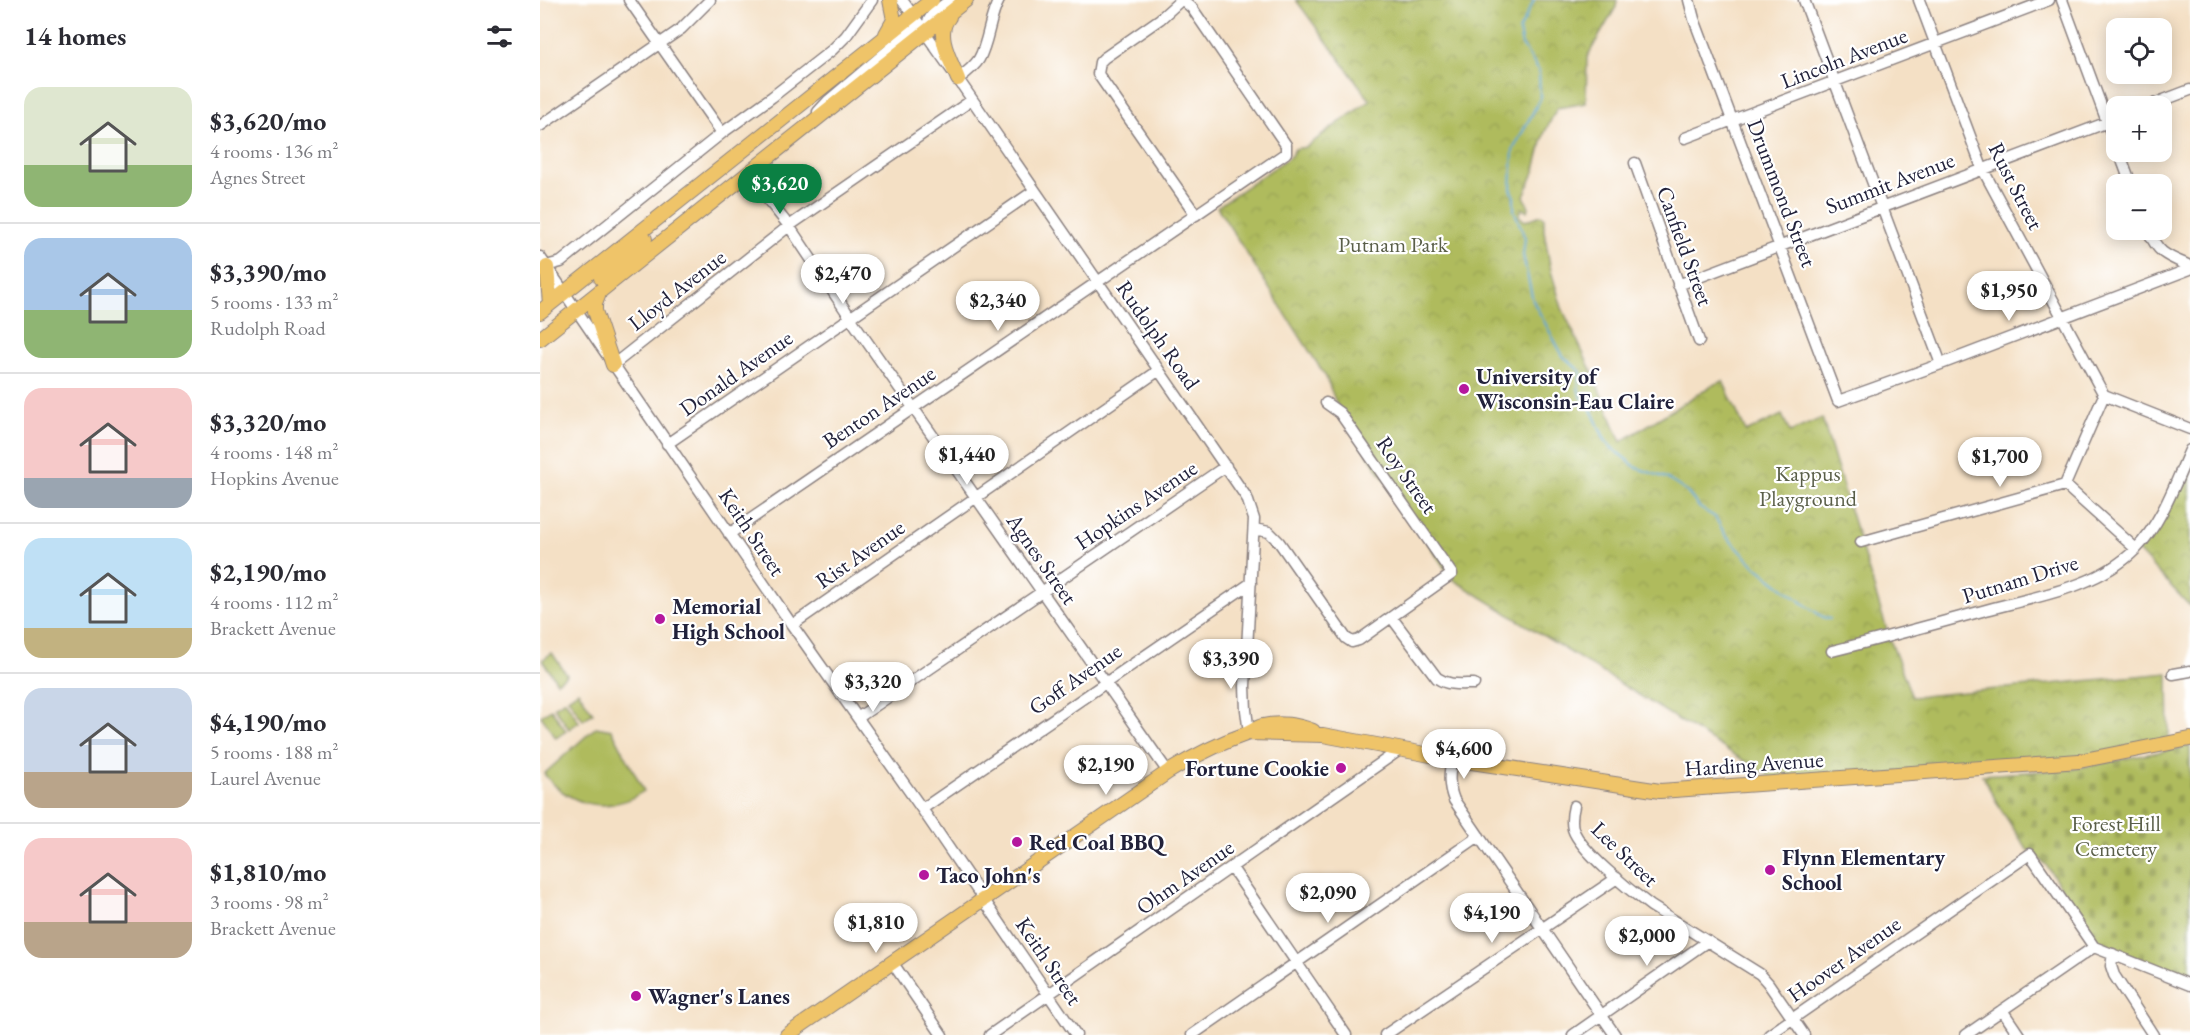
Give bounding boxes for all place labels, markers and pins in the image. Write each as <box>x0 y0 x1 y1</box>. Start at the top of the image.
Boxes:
pin: $3,620 <box>731 164 829 215</box>
pin: $2,470 <box>794 254 892 305</box>
pin: $1,950 <box>1960 271 2058 322</box>
pin: $2,340 <box>949 281 1047 332</box>
place label: University of Wisconsin-Eau Claire <box>1476 362 1674 416</box>
marker: University of Wisconsin-Eau Claire <box>1457 382 1471 396</box>
pin: $1,440 <box>918 435 1016 486</box>
pin: $1,700 <box>1951 437 2049 488</box>
place label: Memorial High School <box>672 592 785 646</box>
marker: Memorial High School <box>653 612 667 626</box>
pin: $3,390 <box>1182 639 1280 690</box>
pin: $3,320 <box>824 662 922 713</box>
pin: $4,600 <box>1415 729 1513 780</box>
pin: $2,190 <box>1057 745 1155 796</box>
place label: Fortune Cookie <box>1185 754 1329 783</box>
marker: Fortune Cookie <box>1334 761 1348 775</box>
place label: Red Coal BBQ <box>1029 828 1167 857</box>
marker: Red Coal BBQ <box>1010 835 1024 849</box>
place label: Flynn Elementary School <box>1782 843 1945 897</box>
place label: Taco John's <box>936 861 1040 890</box>
marker: Flynn Elementary School <box>1763 863 1777 877</box>
marker: Taco John's <box>917 868 931 882</box>
pin: $2,090 <box>1279 873 1377 924</box>
pin: $4,190 <box>1443 893 1541 944</box>
pin: $1,810 <box>827 903 925 954</box>
pin: $2,000 <box>1598 916 1696 967</box>
place label: Wagner's Lanes <box>648 982 790 1011</box>
marker: Wagner's Lanes <box>629 989 643 1003</box>

